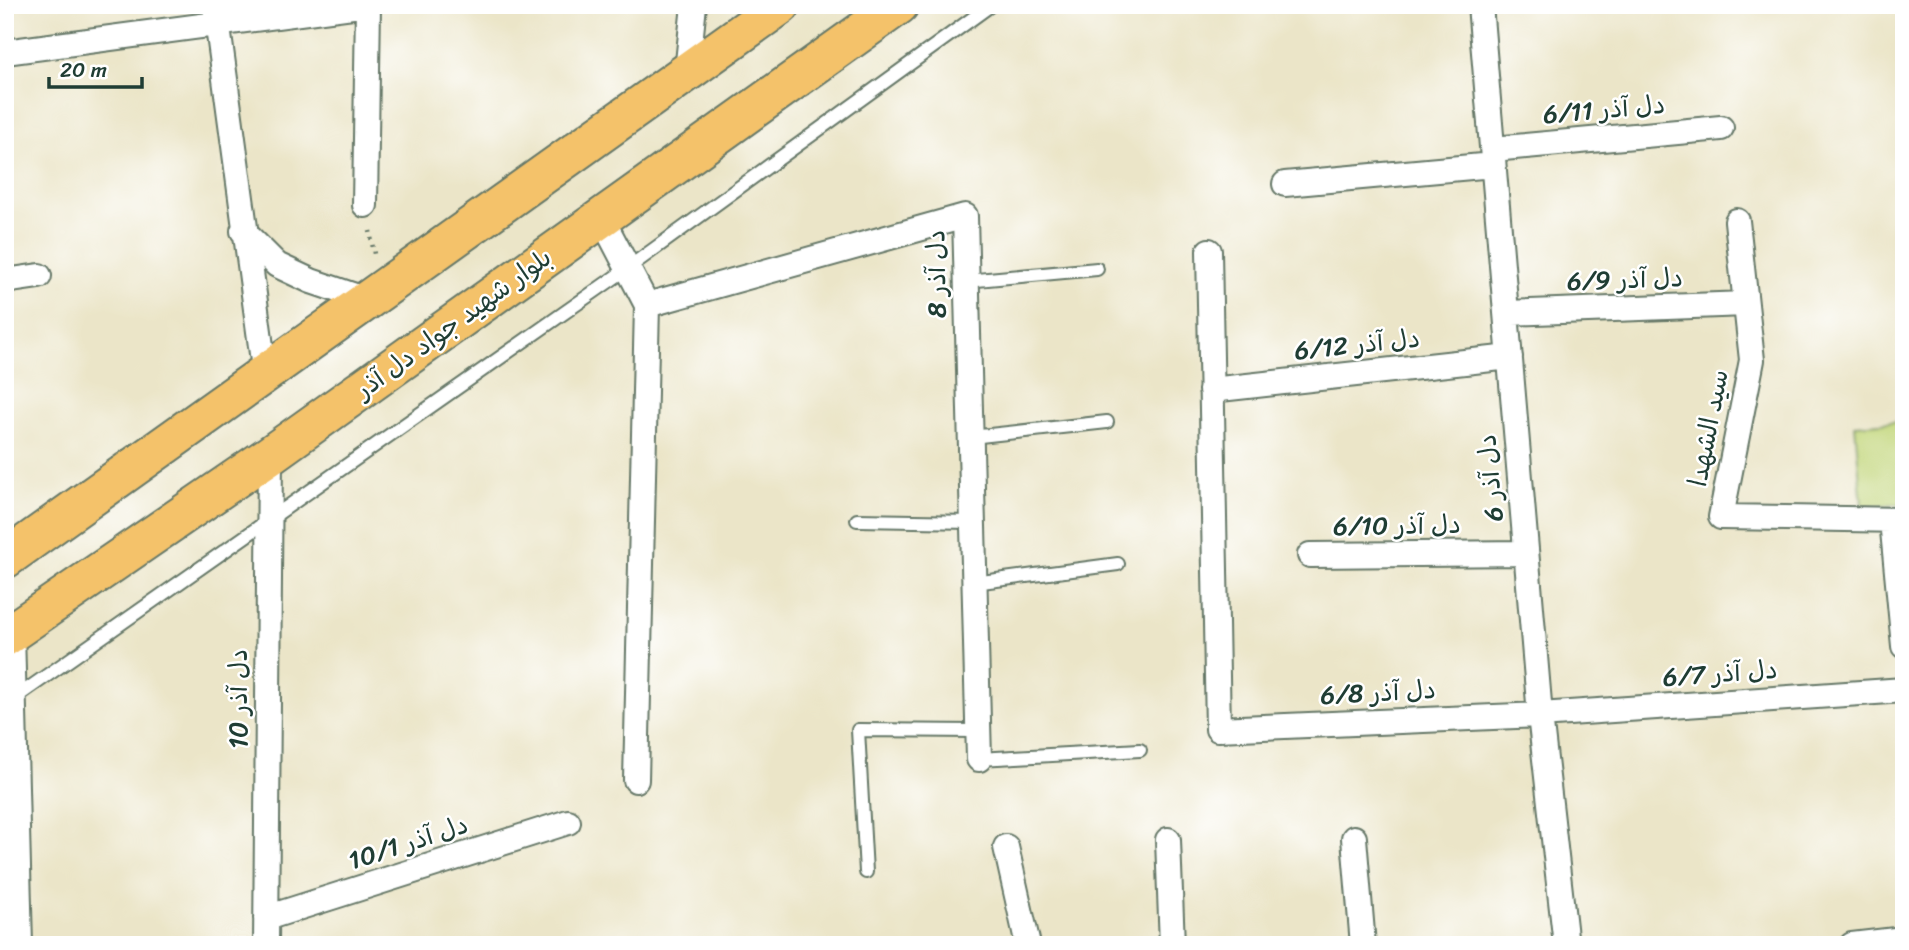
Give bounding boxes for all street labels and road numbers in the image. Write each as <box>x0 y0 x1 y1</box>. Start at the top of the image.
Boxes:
street label: دل آذر 6/11 <box>1541 81 1667 137</box>
street label: دل آذر 8 <box>912 230 960 318</box>
street label: بلوار شهید جواد دل آذر <box>343 235 562 412</box>
street label: دل آذر 6/9 <box>1566 254 1684 304</box>
street label: دل آذر 6/12 <box>1292 315 1422 373</box>
street label: سید الشهدا <box>1674 365 1742 491</box>
street label: دل آذر 6 <box>1463 433 1517 523</box>
street label: دل آذر 6/10 <box>1333 501 1461 549</box>
street label: دل آذر 6/7 <box>1661 646 1779 700</box>
street label: دل آذر 10 <box>215 649 261 749</box>
street label: دل آذر 6/8 <box>1319 666 1437 718</box>
street label: دل آذر 10/1 <box>342 801 474 883</box>

